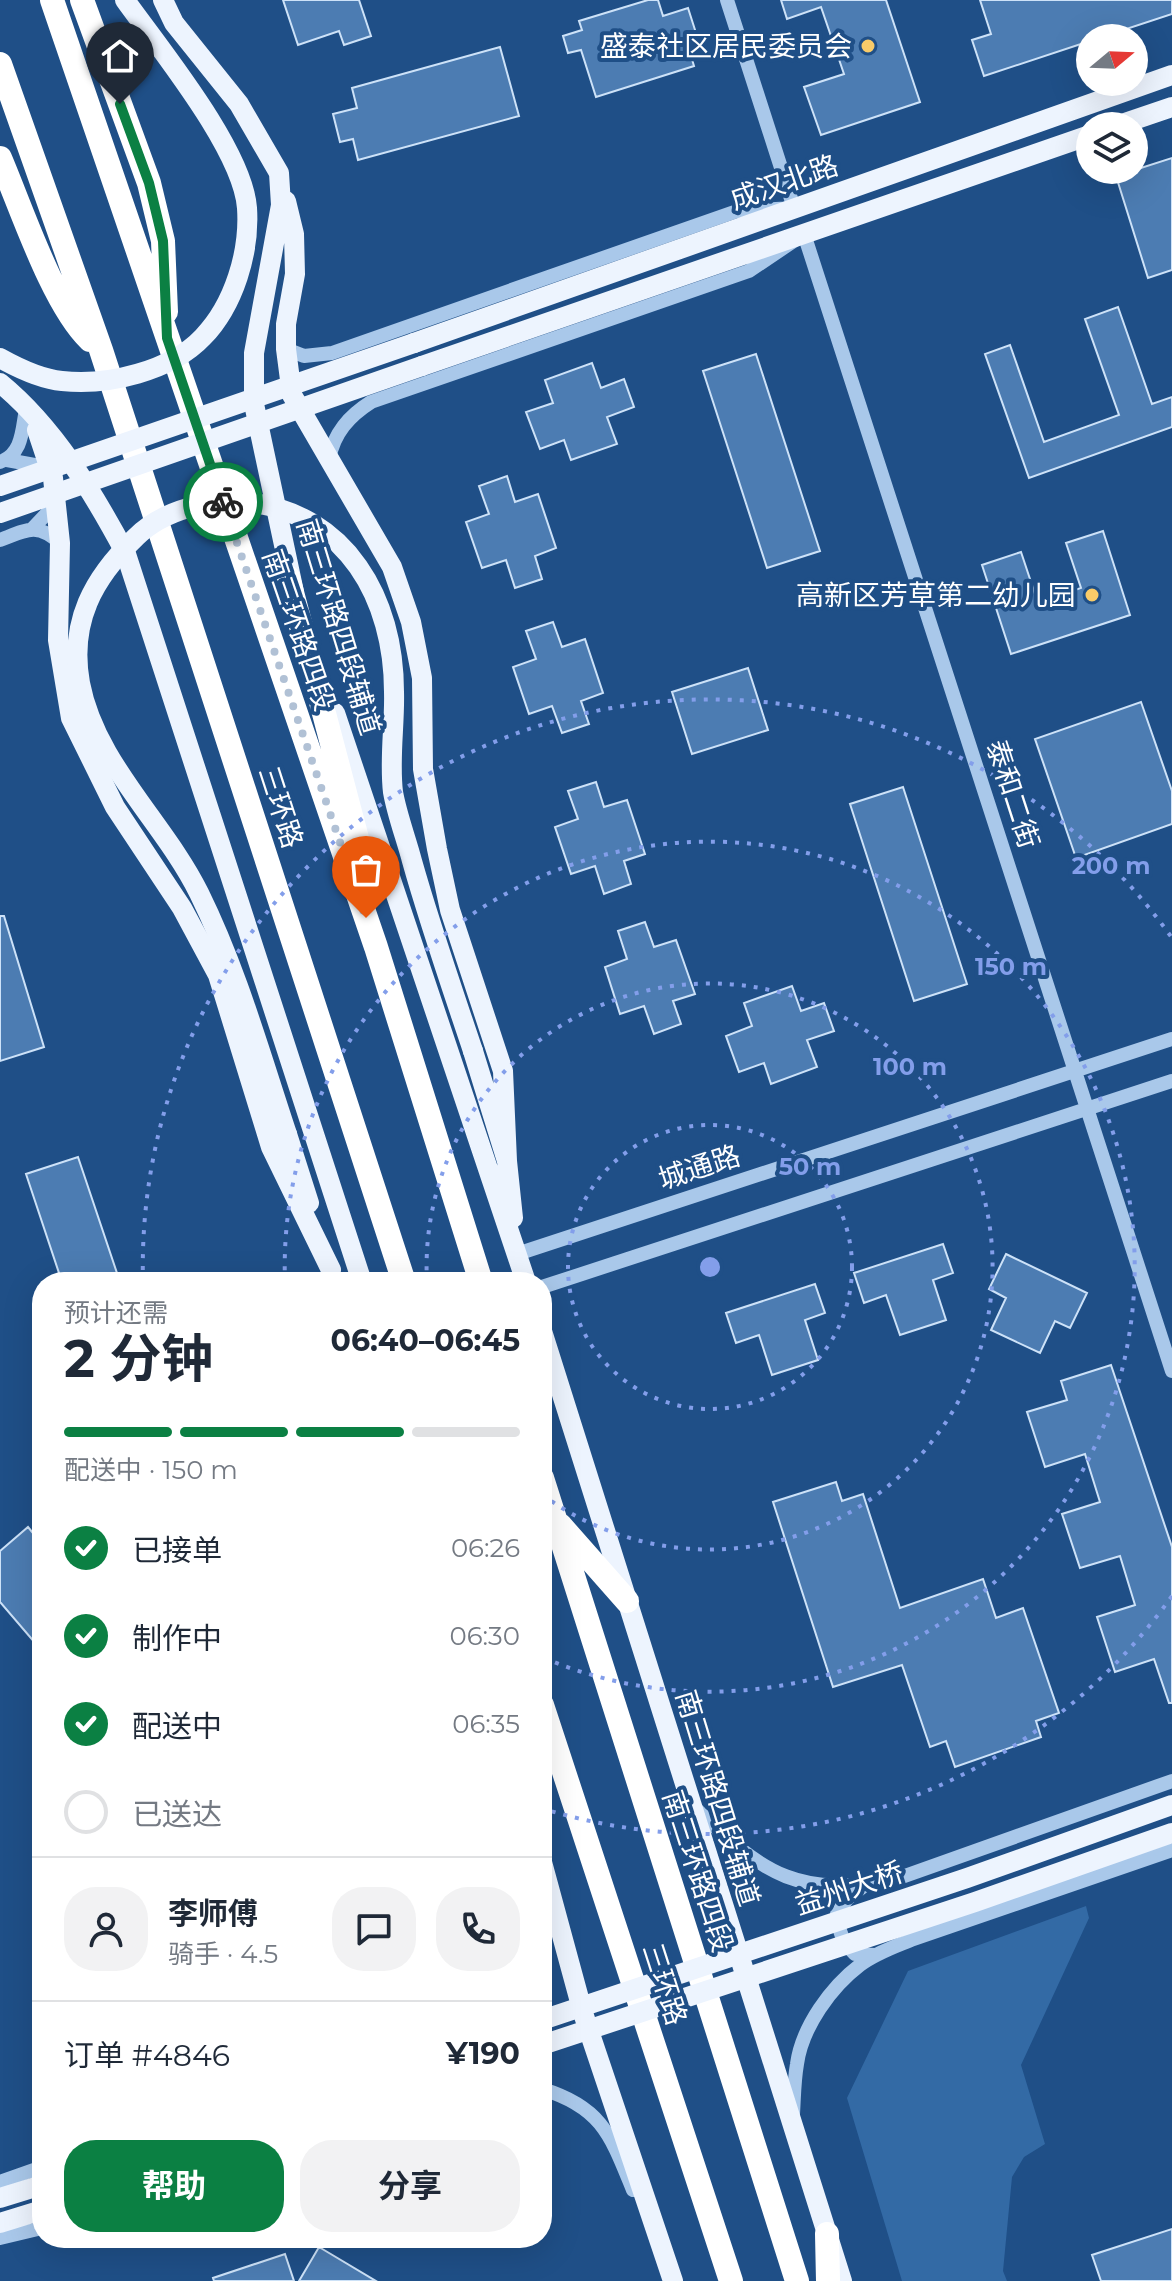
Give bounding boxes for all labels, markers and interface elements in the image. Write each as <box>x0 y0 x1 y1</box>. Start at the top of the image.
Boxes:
pin <box>86 22 154 104</box>
north arrow <box>1076 24 1148 96</box>
map controls <box>1076 24 1148 184</box>
place label: 盛泰社区居民委员会 <box>600 29 852 63</box>
icon: home <box>98 34 142 78</box>
marker: 盛泰社区居民委员会 <box>859 37 877 55</box>
button: layers <box>1076 112 1148 184</box>
street label: 成汉北路 <box>726 148 842 216</box>
courier <box>183 462 263 542</box>
icon: bike <box>201 480 245 524</box>
street label: 南三环路四段辅道 <box>290 515 388 739</box>
street label: 南三环路四段 <box>256 545 342 715</box>
place label: 高新区芳草第二幼儿园 <box>796 578 1076 612</box>
marker: 高新区芳草第二幼儿园 <box>1083 586 1101 604</box>
street label: 泰和二街 <box>980 735 1046 853</box>
street label: 三环路 <box>252 762 310 852</box>
pin <box>332 836 400 918</box>
icon: bag <box>344 848 388 892</box>
text: 200 m <box>1072 851 1150 880</box>
text: 150 m <box>975 952 1047 981</box>
text: 100 m <box>873 1052 947 1081</box>
street label: 城通路 <box>654 1138 744 1196</box>
text: 50 m <box>779 1152 841 1181</box>
centre of rings <box>696 1253 724 1281</box>
text: 预计还需 <box>64 1297 168 1329</box>
text: 06:40–06:45 <box>331 1322 520 1359</box>
text: 2 分钟 <box>64 1327 213 1390</box>
text: 配送中 · 150 m <box>64 1454 238 1486</box>
icon: check <box>64 1526 108 1570</box>
text: 已接单 <box>132 1532 222 1569</box>
text: 06:26 <box>451 1532 520 1564</box>
icon: check <box>64 1614 108 1658</box>
text: 制作中 <box>132 1620 222 1657</box>
text: 06:30 <box>450 1620 520 1652</box>
street label: 南三环路四段辅道 <box>669 1686 767 1910</box>
icon: check <box>64 1702 108 1746</box>
text: 配送中 <box>132 1708 222 1745</box>
text: 06:35 <box>452 1708 520 1740</box>
street label: 南三环路四段 <box>656 1786 740 1956</box>
text: 已送达 <box>132 1796 222 1833</box>
street label: 益州大桥 <box>790 1855 908 1921</box>
button: person <box>64 1887 148 1971</box>
button: chat <box>332 1887 416 1971</box>
button: phone <box>436 1887 520 1971</box>
text: 李师傅 <box>168 1895 258 1932</box>
text: 骑手 · 4.5 <box>168 1938 278 1970</box>
street label: 三环路 <box>636 1939 694 2029</box>
text: ¥190 <box>446 2035 520 2072</box>
text: 订单 #4846 <box>64 2037 230 2074</box>
button: 帮助 <box>64 2140 284 2232</box>
button: 分享 <box>300 2140 520 2232</box>

